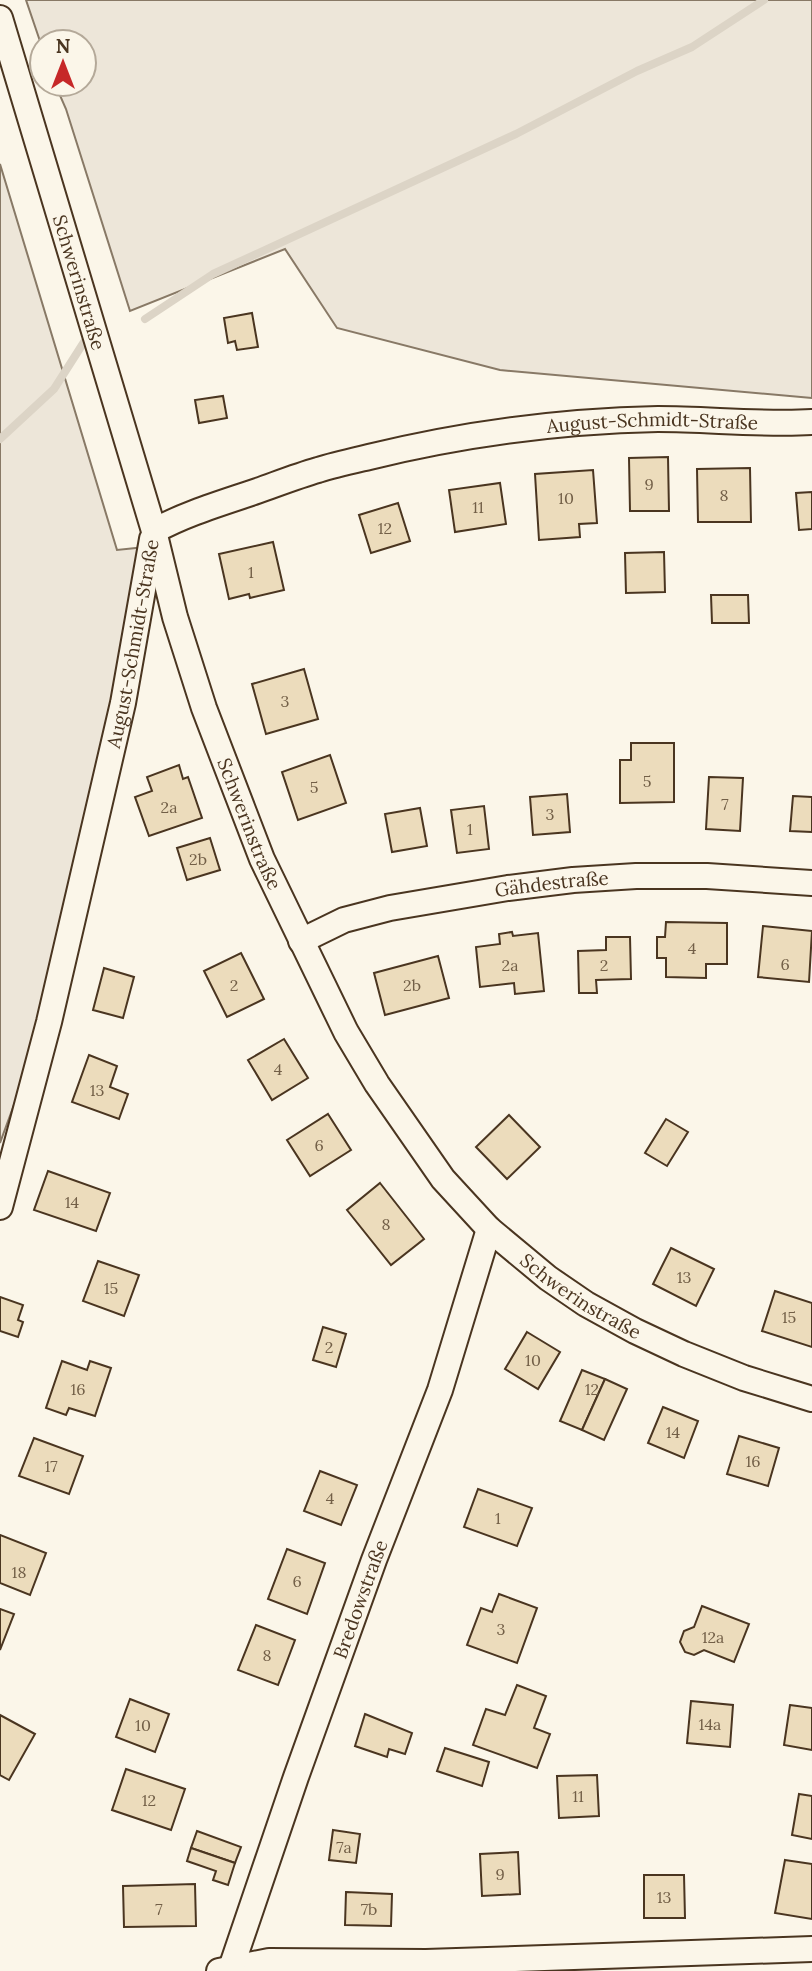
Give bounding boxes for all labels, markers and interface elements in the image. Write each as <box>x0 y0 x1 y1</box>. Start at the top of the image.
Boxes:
north arrow <box>28 28 98 98</box>
text: N <box>56 34 71 58</box>
street label: Schwerinstraße <box>48 212 111 353</box>
street label: August-Schmidt-Straße <box>544 407 758 438</box>
house number: 9 <box>644 474 654 494</box>
house number: 8 <box>720 485 729 505</box>
house number: 10 <box>558 488 574 508</box>
house number: 11 <box>472 497 484 517</box>
house number: 12 <box>378 518 392 538</box>
street label: August-Schmidt-Straße <box>101 537 164 751</box>
house number: 1 <box>248 562 254 582</box>
house number: 3 <box>281 691 290 711</box>
street label: Schwerinstraße <box>212 754 287 894</box>
house number: 5 <box>643 771 651 791</box>
house number: 5 <box>310 777 318 797</box>
house number: 7 <box>721 794 729 814</box>
house number: 2a <box>161 797 177 817</box>
house number: 3 <box>546 804 555 824</box>
house number: 1 <box>467 819 473 839</box>
house number: 2b <box>189 849 207 869</box>
street label: Gähdestraße <box>493 866 609 902</box>
house number: 4 <box>688 938 697 958</box>
house number: 6 <box>780 954 790 974</box>
house number: 2a <box>502 955 518 975</box>
house number: 2 <box>600 955 608 975</box>
house number: 2 <box>230 975 238 995</box>
house number: 2b <box>403 975 421 995</box>
house number: 4 <box>274 1059 283 1079</box>
house number: 13 <box>90 1080 104 1100</box>
house number: 6 <box>314 1135 324 1155</box>
house number: 14 <box>65 1192 80 1212</box>
house number: 8 <box>382 1214 391 1234</box>
street label: Schwerinstraße <box>515 1248 645 1344</box>
house number: 13 <box>677 1267 691 1287</box>
house number: 15 <box>104 1278 118 1298</box>
house number: 15 <box>782 1307 796 1327</box>
house number: 2 <box>325 1337 333 1357</box>
house number: 10 <box>525 1350 541 1370</box>
house number: 16 <box>70 1379 86 1399</box>
house number: 12 <box>585 1379 599 1399</box>
house number: 14 <box>666 1422 681 1442</box>
house number: 16 <box>745 1451 761 1471</box>
house number: 17 <box>44 1456 58 1476</box>
house number: 4 <box>326 1488 335 1508</box>
house number: 1 <box>495 1508 501 1528</box>
street label: Bredowstraße <box>328 1536 393 1662</box>
house number: 18 <box>12 1562 26 1582</box>
house number: 6 <box>292 1571 302 1591</box>
house number: 3 <box>497 1619 506 1639</box>
house number: 12a <box>702 1627 724 1647</box>
house number: 8 <box>263 1645 272 1665</box>
house number: 14a <box>699 1714 721 1734</box>
house number: 10 <box>135 1715 151 1735</box>
house number: 11 <box>572 1786 584 1806</box>
house number: 12 <box>142 1790 156 1810</box>
house number: 7a <box>336 1837 352 1857</box>
house number: 9 <box>495 1864 505 1884</box>
house number: 13 <box>657 1887 671 1907</box>
house number: 7 <box>155 1899 163 1919</box>
house number: 7b <box>361 1899 377 1919</box>

